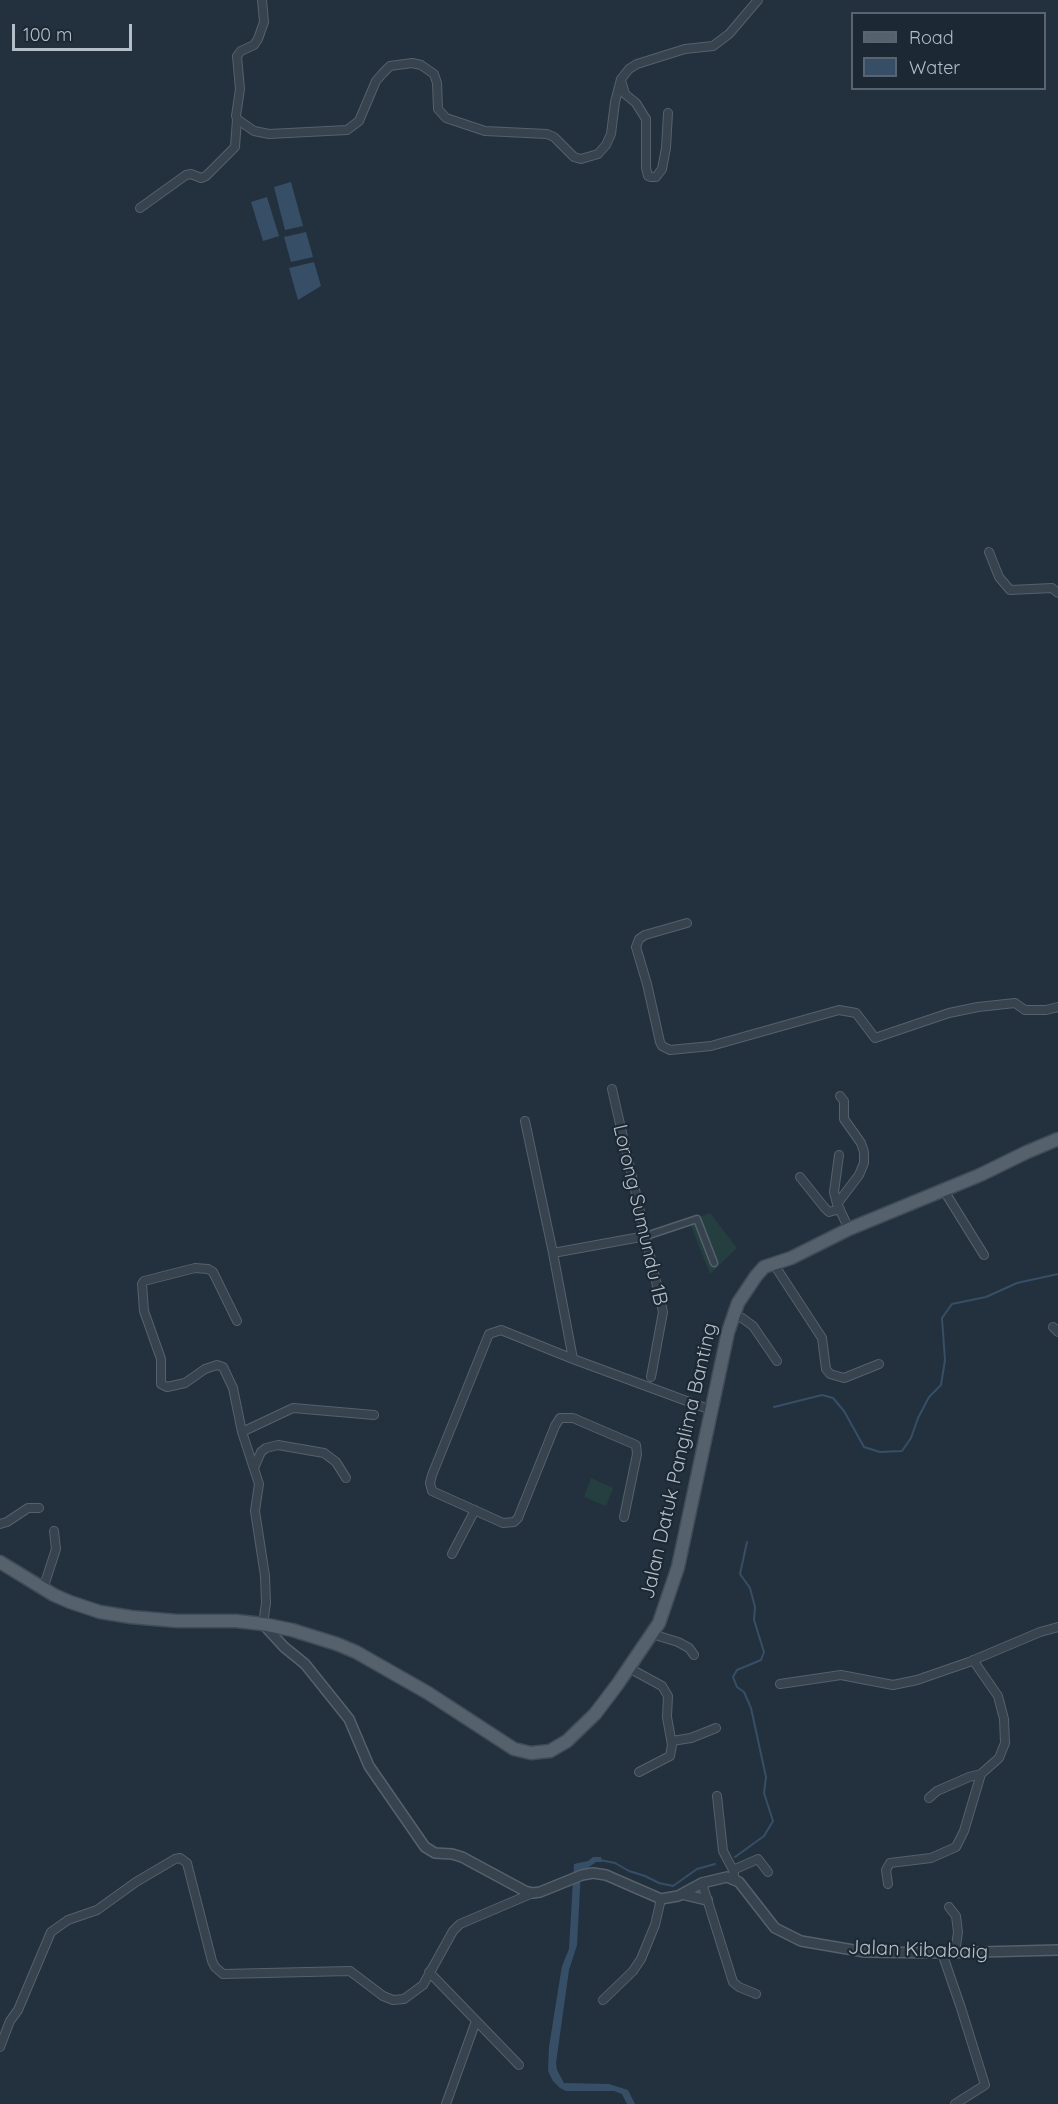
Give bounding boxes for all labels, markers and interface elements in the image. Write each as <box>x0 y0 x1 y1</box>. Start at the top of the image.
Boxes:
scale bar <box>15 12 135 50</box>
legend <box>851 12 1046 90</box>
text: 100 m <box>23 23 72 46</box>
text: Road <box>909 26 954 49</box>
text: Water <box>909 56 960 79</box>
street label: Lorong Sumundu 1B <box>607 1122 673 1308</box>
street label: Jalan Datuk Panglima Banting <box>636 1321 722 1601</box>
street label: Jalan Kibabaig <box>847 1936 989 1964</box>

